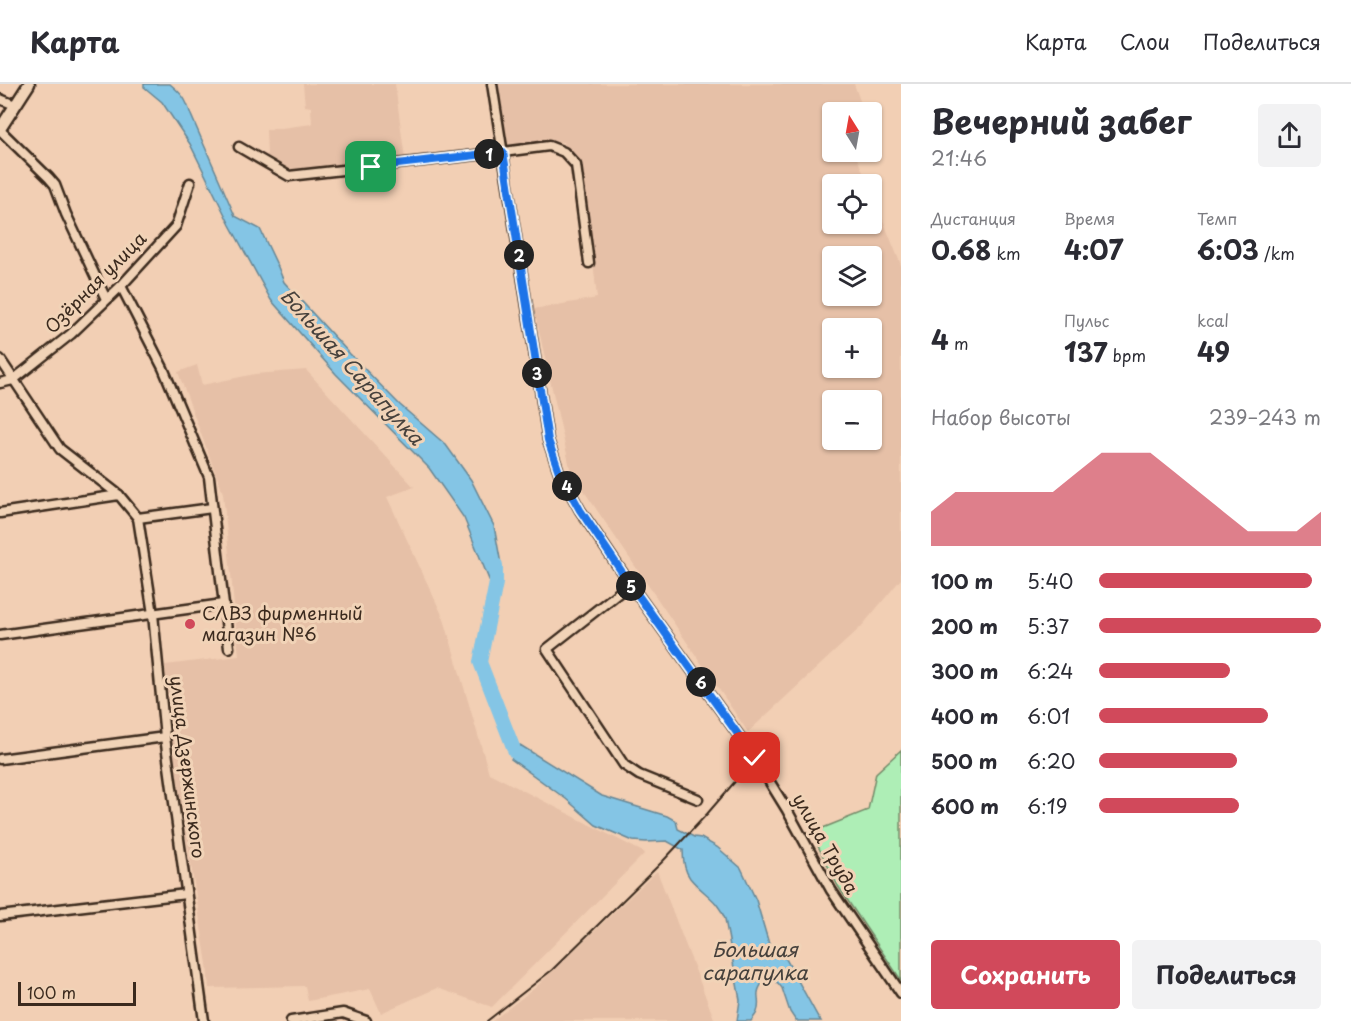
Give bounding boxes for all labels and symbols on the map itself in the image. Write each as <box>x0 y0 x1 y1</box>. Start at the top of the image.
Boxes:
north arrow <box>822 102 882 162</box>
pin: 1 <box>474 139 504 169</box>
pin <box>345 141 396 192</box>
street label: Озёрная улица <box>38 224 152 339</box>
pin: 2 <box>504 240 534 270</box>
water label: Большая Сарапулка <box>274 281 432 452</box>
pin: 3 <box>522 358 552 388</box>
pin: 4 <box>552 471 582 501</box>
pin: 5 <box>616 571 646 601</box>
place label: СЛВЗ фирменный магазин №6 <box>202 599 363 647</box>
marker: СЛВЗ фирменный магазин №6 <box>183 617 197 631</box>
pin: 6 <box>686 667 716 697</box>
street label: улица Дзержинского <box>164 674 213 860</box>
pin <box>729 732 780 783</box>
street label: улица Труда <box>786 788 867 899</box>
water label: Большая сарапулка <box>702 934 808 987</box>
scale bar <box>18 979 136 1006</box>

